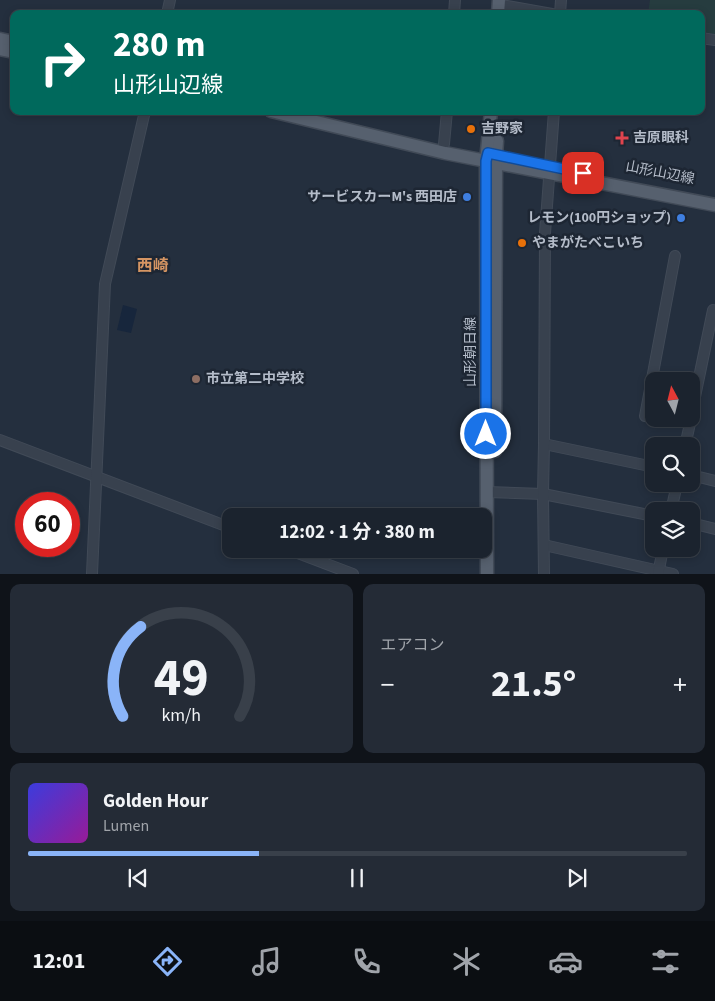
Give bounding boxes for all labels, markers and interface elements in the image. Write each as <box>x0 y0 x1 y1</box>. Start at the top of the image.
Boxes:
text: 280 m <box>113 20 205 70</box>
icon: right <box>30 30 95 95</box>
text: 山形山辺線 <box>113 69 223 101</box>
place label: 吉野家 <box>481 119 523 139</box>
marker: 吉野家 <box>465 123 477 135</box>
place label: 吉原眼科 <box>633 128 689 148</box>
marker: 吉原眼科 <box>615 131 629 145</box>
pin <box>562 152 604 194</box>
street label: 山形山辺線 <box>624 157 696 189</box>
icon: arrive <box>569 159 597 187</box>
place label: サービスカーM's 西田店 <box>307 187 457 207</box>
marker: サービスカーM's 西田店 <box>461 191 473 203</box>
place label: レモン(100円ショップ) <box>527 208 671 228</box>
marker: レモン(100円ショップ) <box>675 212 687 224</box>
place label: やまがたべこいち <box>532 233 644 253</box>
marker: やまがたべこいち <box>516 237 528 249</box>
district label: 西崎 <box>137 255 169 277</box>
street label: 山形朝日線 <box>461 317 481 387</box>
place label: 市立第二中学校 <box>206 369 304 389</box>
north arrow <box>645 372 700 428</box>
map controls <box>645 372 700 557</box>
marker: 市立第二中学校 <box>190 373 202 385</box>
position arrow <box>459 407 511 459</box>
button: search <box>645 437 700 492</box>
speed limit sign: 60 <box>15 492 80 557</box>
button: layers <box>645 502 700 557</box>
text: 12:02 · 1 分 · 380 m <box>279 519 435 546</box>
text: エアコン <box>381 634 445 656</box>
text: 49 <box>154 642 209 716</box>
text: 21.5° <box>491 657 576 711</box>
text: − <box>381 665 394 705</box>
text: + <box>673 665 687 705</box>
text: km/h <box>161 703 201 728</box>
text: Golden Hour <box>103 788 208 815</box>
text: Lumen <box>103 815 149 837</box>
icon: previous <box>124 864 152 892</box>
icon: pause <box>343 864 371 892</box>
icon: next <box>563 864 591 892</box>
icon: directions <box>150 944 185 979</box>
icon: music <box>249 944 284 979</box>
icon: phone <box>349 944 384 979</box>
icon: climate <box>449 944 484 979</box>
icon: car <box>548 944 583 979</box>
icon: filters <box>648 944 683 979</box>
text: 12:01 <box>32 945 85 977</box>

